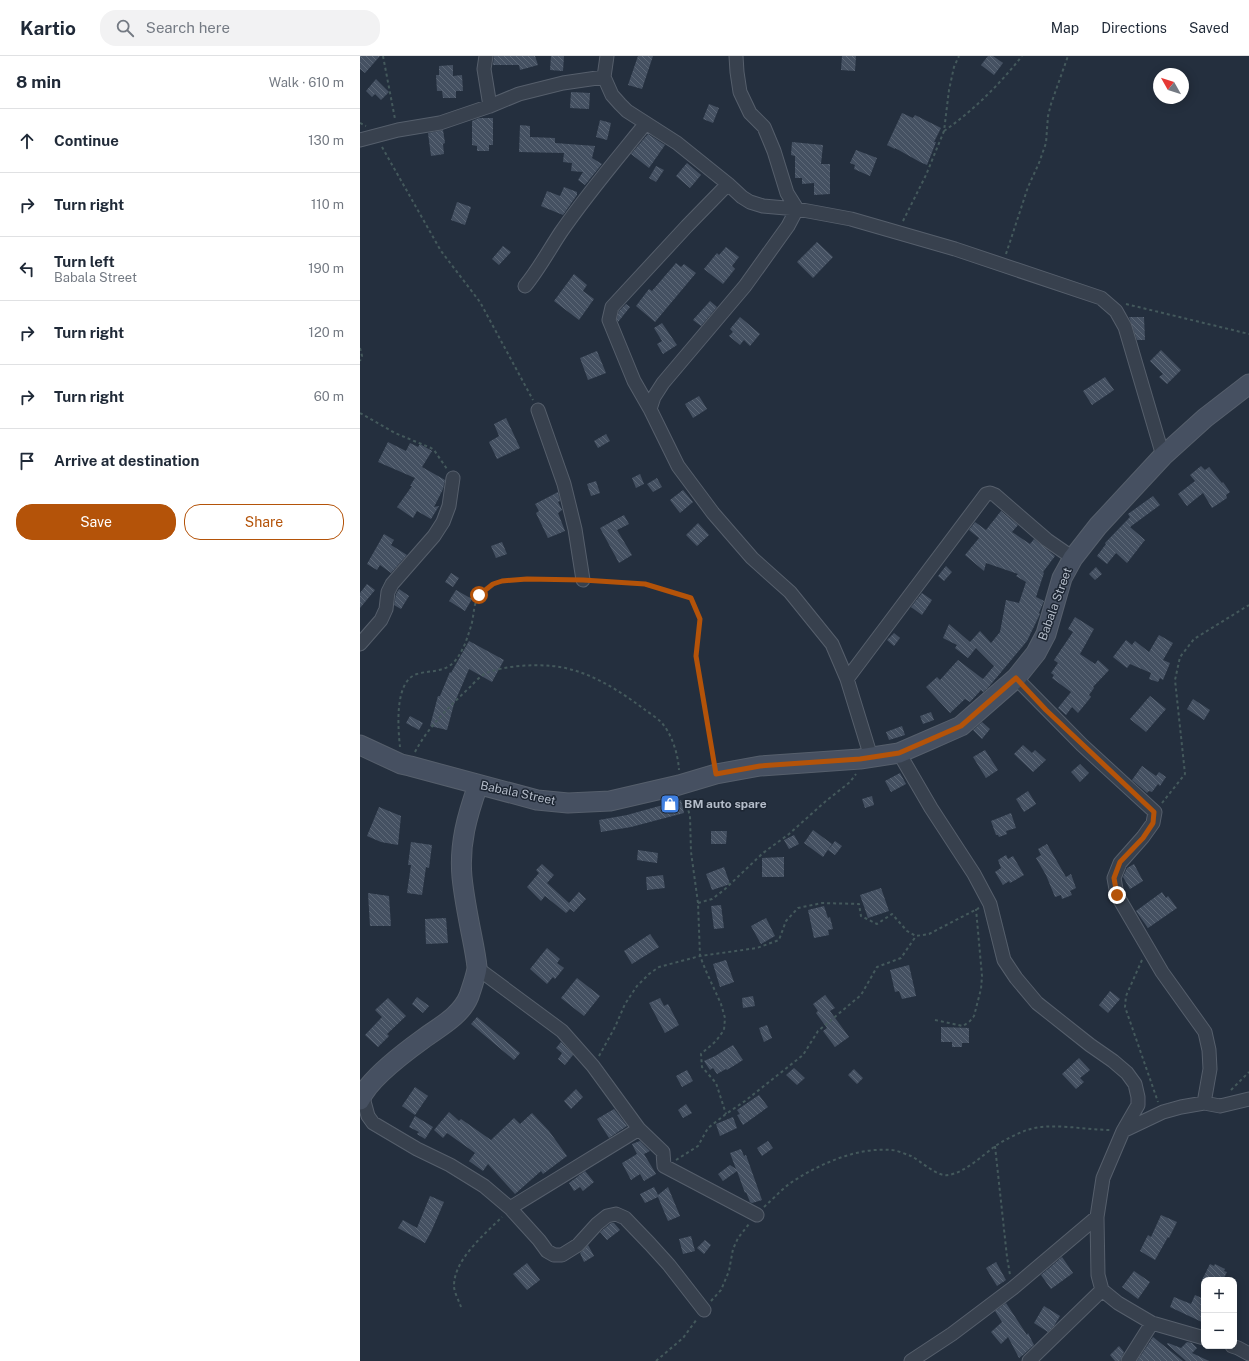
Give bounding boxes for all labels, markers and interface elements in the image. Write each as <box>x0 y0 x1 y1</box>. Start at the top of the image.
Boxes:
search box <box>100 10 380 46</box>
text: Kartio <box>20 17 76 39</box>
icon: search <box>114 17 136 39</box>
text: Search here <box>146 19 230 36</box>
text: Map <box>1051 20 1079 36</box>
text: Directions <box>1101 20 1167 36</box>
text: Saved <box>1189 20 1229 36</box>
north arrow <box>1153 68 1189 104</box>
text: 8 min <box>16 72 61 92</box>
text: Walk · 610 m <box>269 75 344 90</box>
icon: ahead <box>16 130 38 152</box>
text: Continue <box>54 132 119 149</box>
text: 130 m <box>308 133 344 148</box>
icon: right <box>16 194 38 216</box>
text: Turn right <box>54 196 124 213</box>
text: 110 m <box>311 197 344 212</box>
text: Turn left <box>54 253 115 270</box>
icon: left <box>16 258 38 280</box>
text: 190 m <box>308 261 344 276</box>
text: Babala Street <box>54 270 137 285</box>
icon: right <box>16 322 38 344</box>
text: Turn right <box>54 324 124 341</box>
text: 120 m <box>309 325 344 340</box>
icon: right <box>16 386 38 408</box>
text: Turn right <box>54 388 124 405</box>
text: 60 m <box>314 389 344 404</box>
icon: arrive <box>16 450 38 472</box>
text: Arrive at destination <box>54 452 199 469</box>
button: Save <box>16 504 176 540</box>
button: Share <box>184 504 344 540</box>
street label: Babala Street <box>1035 565 1075 642</box>
route start <box>470 586 488 604</box>
street label: Babala Street <box>479 778 557 808</box>
shop icon: BM auto spare <box>659 793 681 815</box>
place label: BM auto spare <box>684 797 767 811</box>
route end <box>1108 886 1126 904</box>
map controls <box>1201 1277 1237 1349</box>
button: + <box>1201 1277 1237 1313</box>
button: − <box>1201 1313 1237 1349</box>

